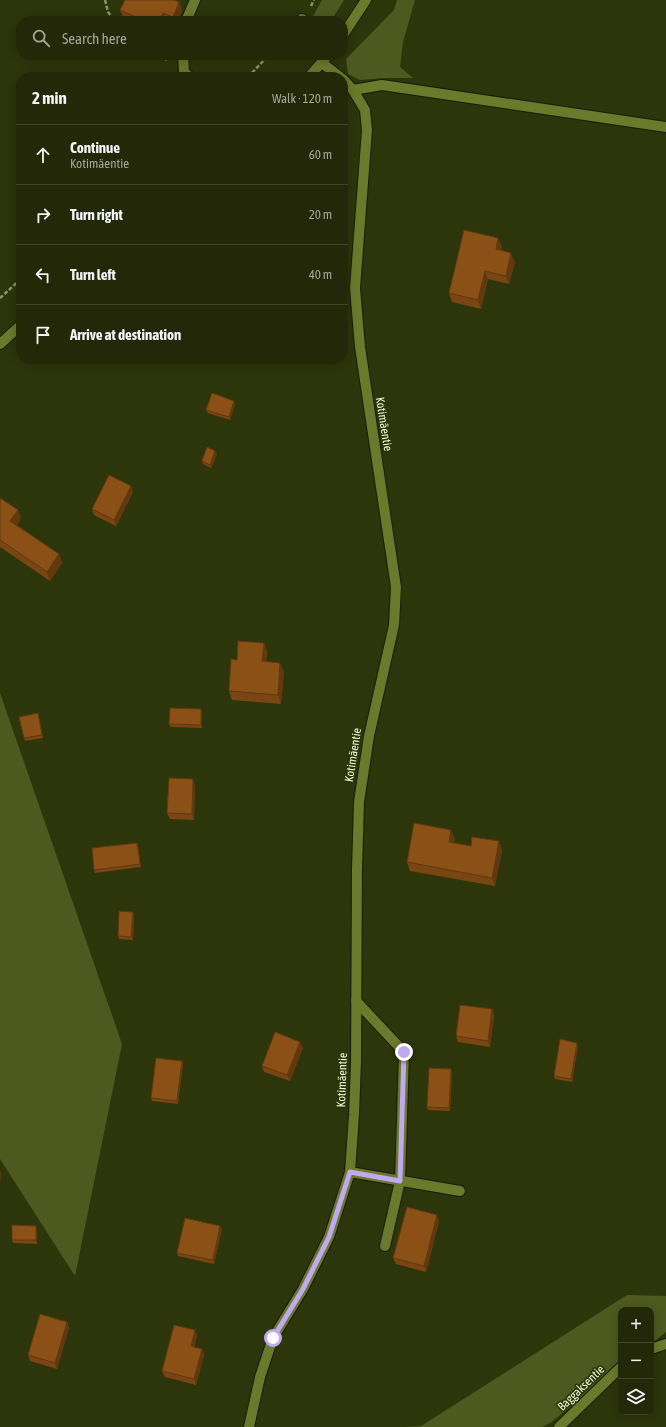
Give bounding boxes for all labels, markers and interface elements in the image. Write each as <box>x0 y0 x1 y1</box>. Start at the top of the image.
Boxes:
search box <box>16 16 348 60</box>
icon: search <box>30 27 52 49</box>
text: Search here <box>62 30 127 47</box>
text: 2 min <box>32 88 67 108</box>
text: Walk · 120 m <box>272 91 332 106</box>
text: Continue <box>70 139 120 156</box>
icon: ahead <box>32 144 54 166</box>
text: 60 m <box>309 147 332 162</box>
text: Kotimäentie <box>70 156 129 171</box>
icon: right <box>32 204 54 226</box>
text: Turn right <box>70 206 123 223</box>
text: 20 m <box>309 207 332 222</box>
icon: left <box>32 264 54 286</box>
text: Turn left <box>70 266 116 283</box>
text: 40 m <box>309 267 332 282</box>
icon: arrive <box>32 324 54 346</box>
text: Arrive at destination <box>70 326 181 343</box>
street label: Kotimäentie <box>373 396 395 452</box>
street label: Kotimäentie <box>342 727 364 783</box>
route end <box>395 1043 413 1061</box>
street label: Kotimäentie <box>334 1052 350 1108</box>
map controls <box>618 1307 654 1415</box>
button: + <box>618 1307 654 1343</box>
route start <box>264 1329 282 1347</box>
button: − <box>618 1343 654 1379</box>
street label: Baggaksentie <box>555 1362 607 1414</box>
button: layers <box>618 1379 654 1415</box>

